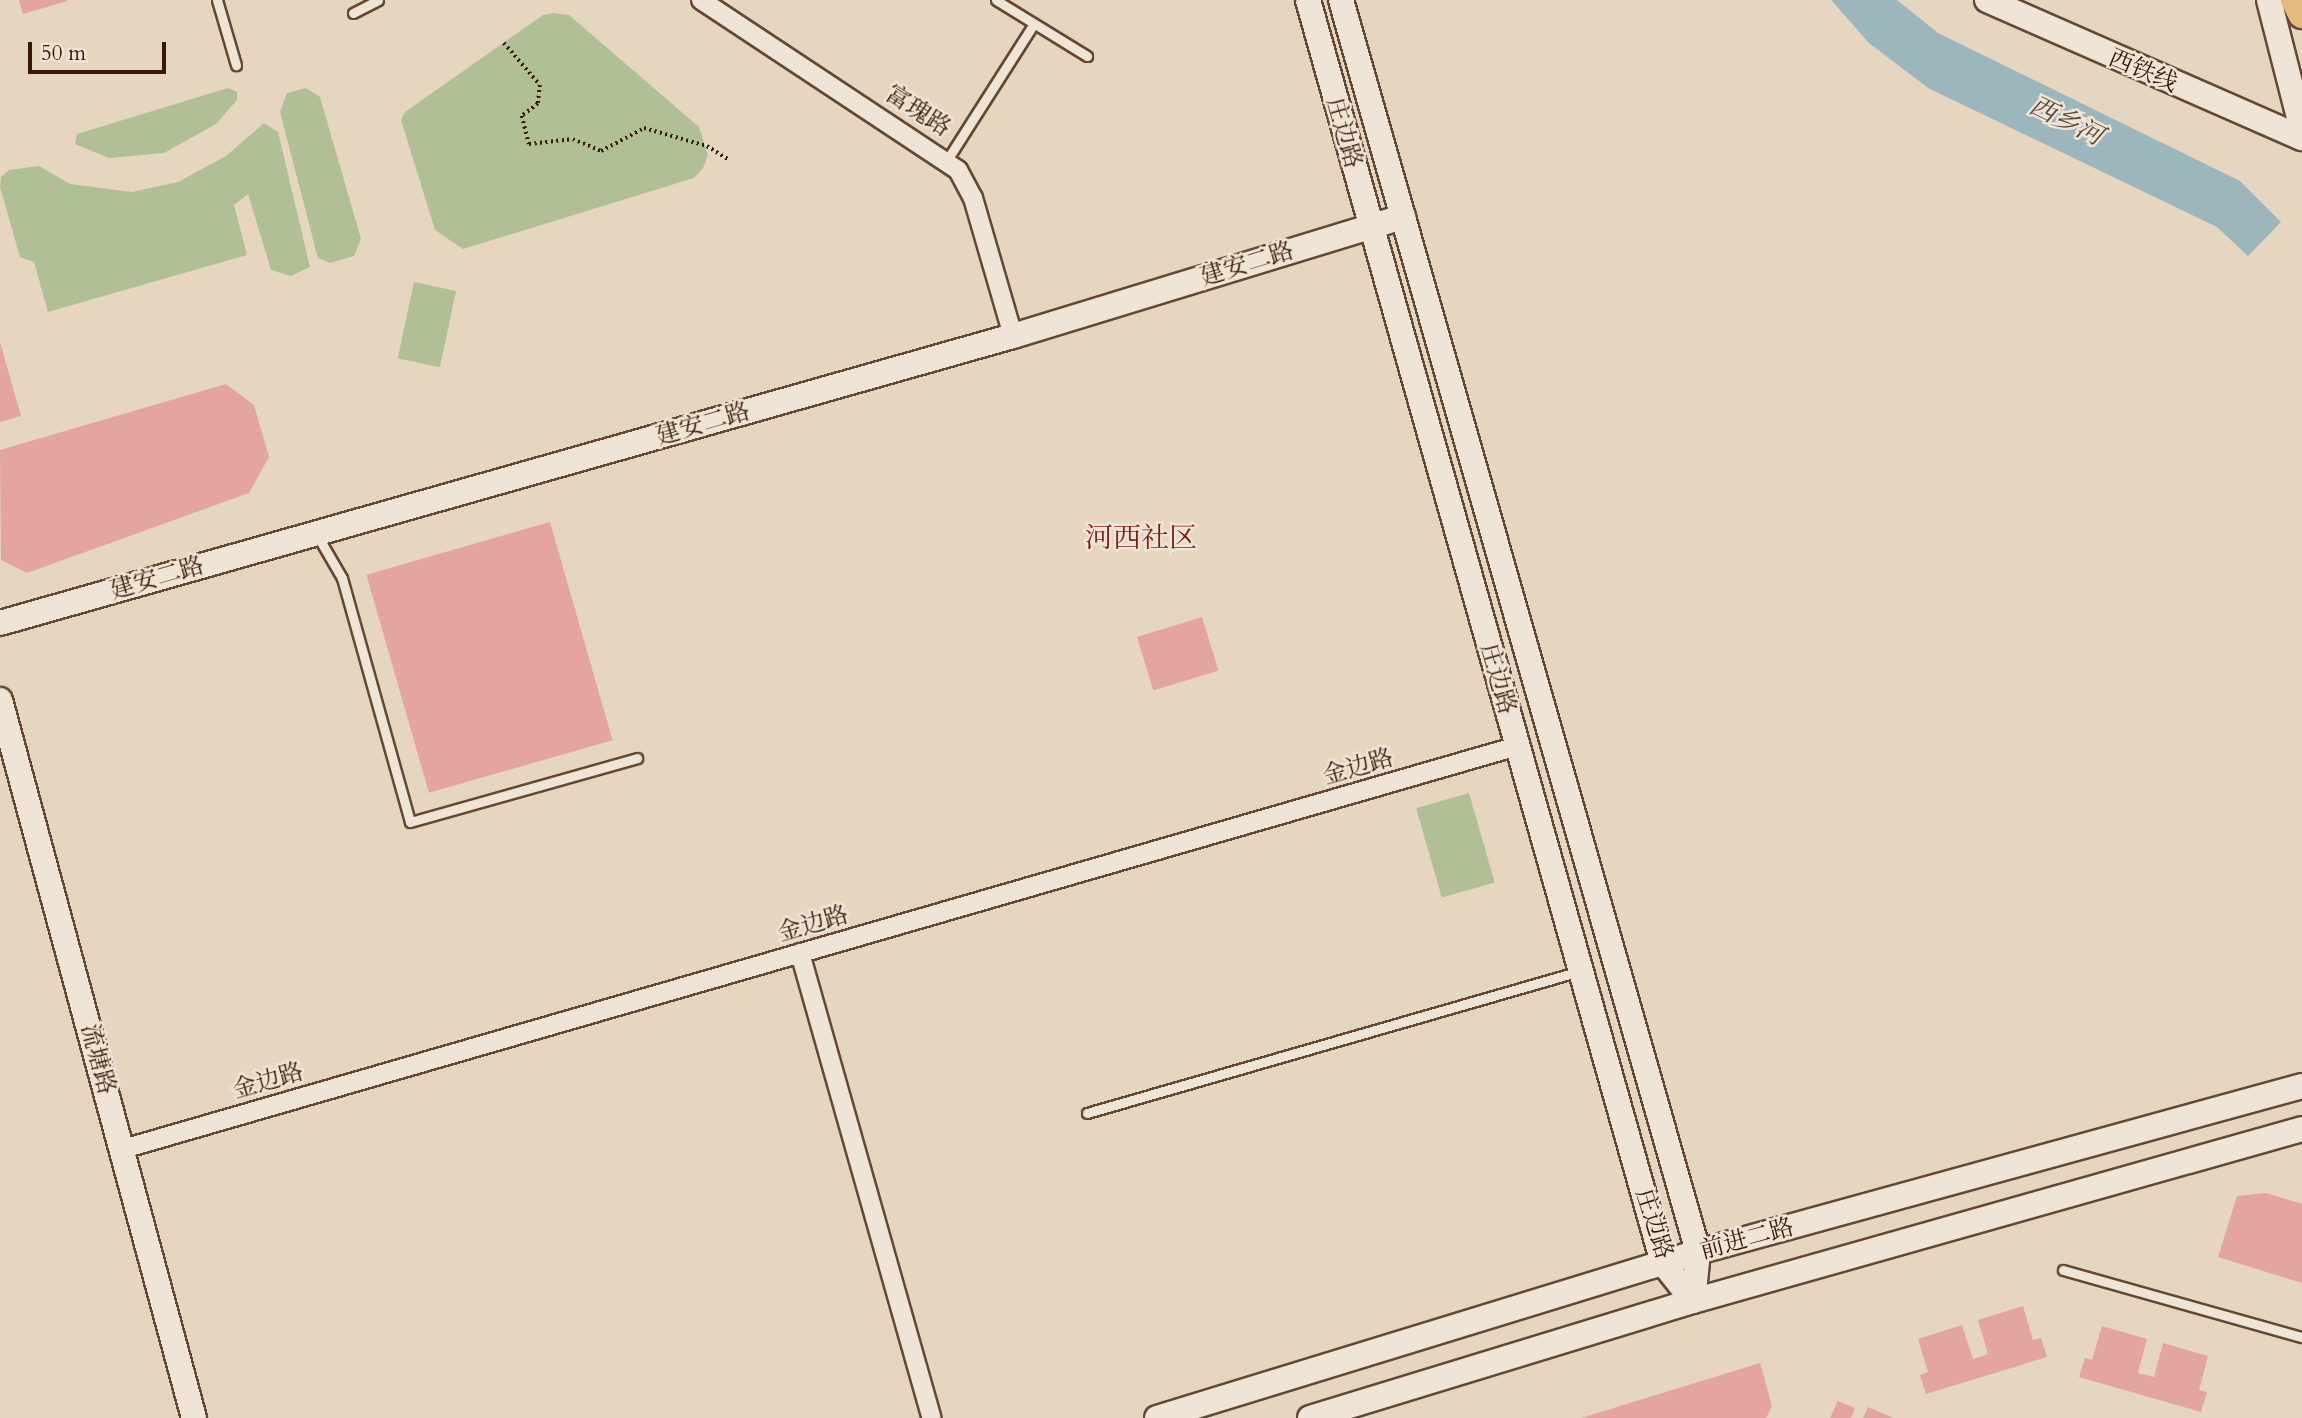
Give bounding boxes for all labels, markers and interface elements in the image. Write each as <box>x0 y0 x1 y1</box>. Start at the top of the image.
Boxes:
scale bar <box>32 28 170 72</box>
text: 50 m <box>41 39 86 68</box>
street label: 西铁线 <box>2104 44 2182 98</box>
street label: 富瑰路 <box>880 79 956 143</box>
water label: 西乡河 <box>2024 90 2108 152</box>
street label: 庄边路 <box>1320 94 1368 172</box>
street label: 建安二路 <box>1197 236 1297 292</box>
street label: 建安二路 <box>653 397 753 451</box>
district label: 河西社区 <box>1085 521 1197 555</box>
street label: 建安二路 <box>107 551 207 605</box>
street label: 庄边路 <box>1474 640 1522 718</box>
street label: 金边路 <box>1319 743 1397 791</box>
street label: 金边路 <box>774 900 852 948</box>
street label: 流塘路 <box>75 1020 121 1098</box>
street label: 金边路 <box>229 1057 307 1105</box>
street label: 庄边路 <box>1629 1185 1679 1263</box>
street label: 前进二路 <box>1697 1213 1797 1265</box>

